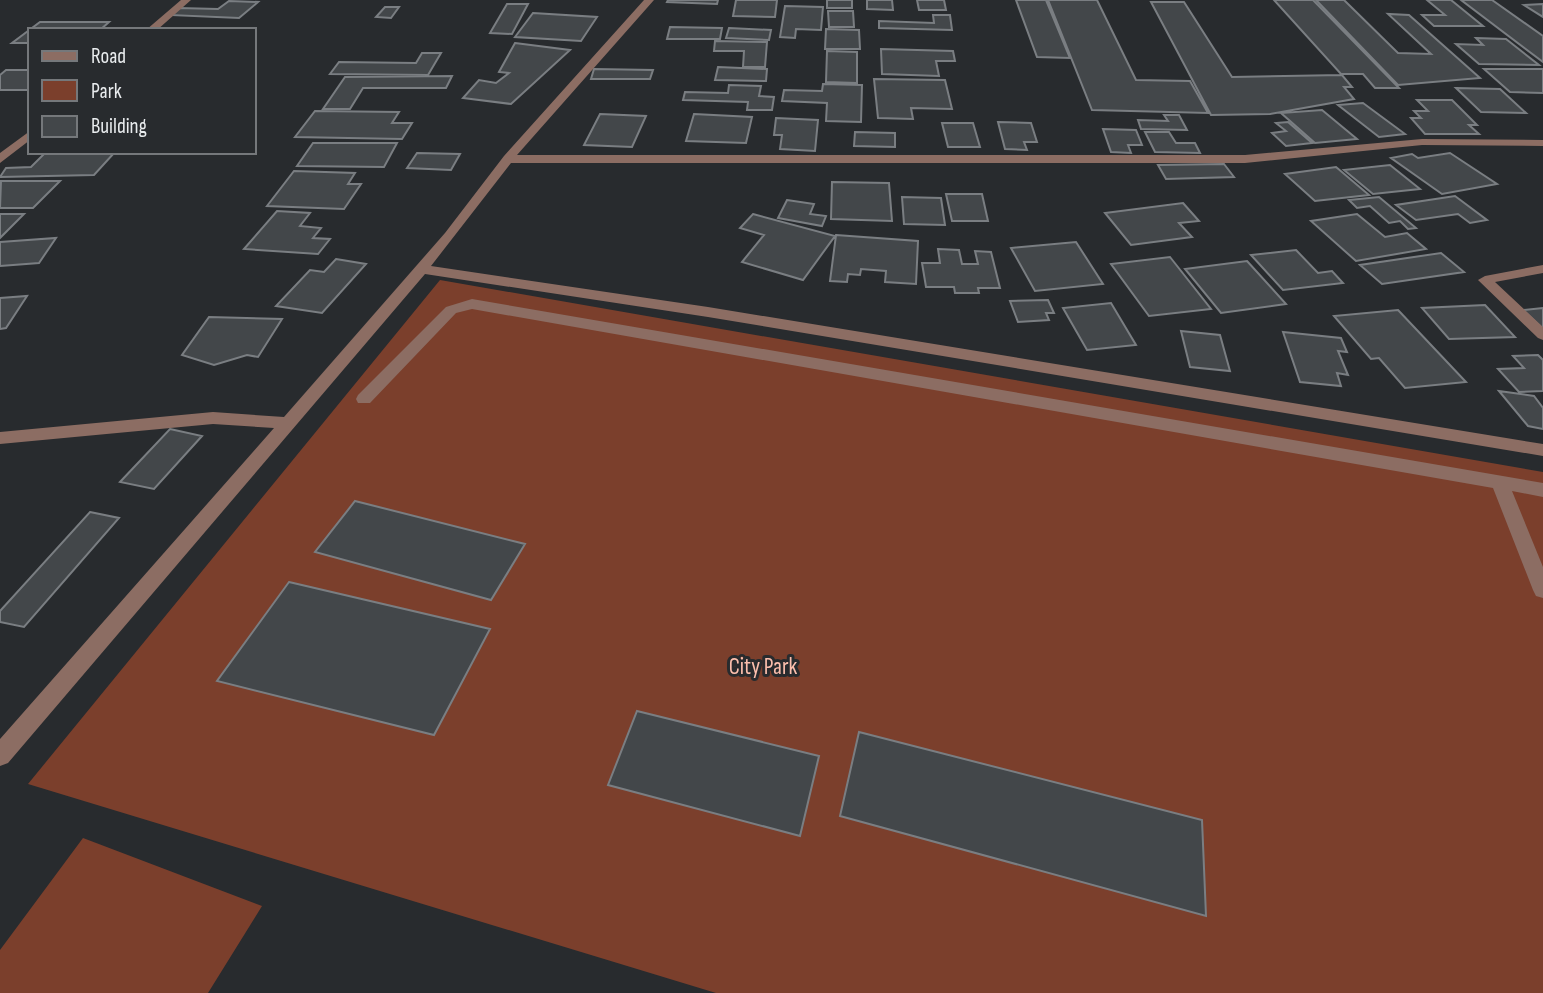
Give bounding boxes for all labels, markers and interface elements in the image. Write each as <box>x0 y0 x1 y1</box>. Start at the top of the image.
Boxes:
legend <box>28 28 256 154</box>
text: Road <box>91 44 126 69</box>
text: Park <box>91 79 122 104</box>
text: Building <box>91 114 147 139</box>
park label: City Park <box>729 653 798 681</box>

